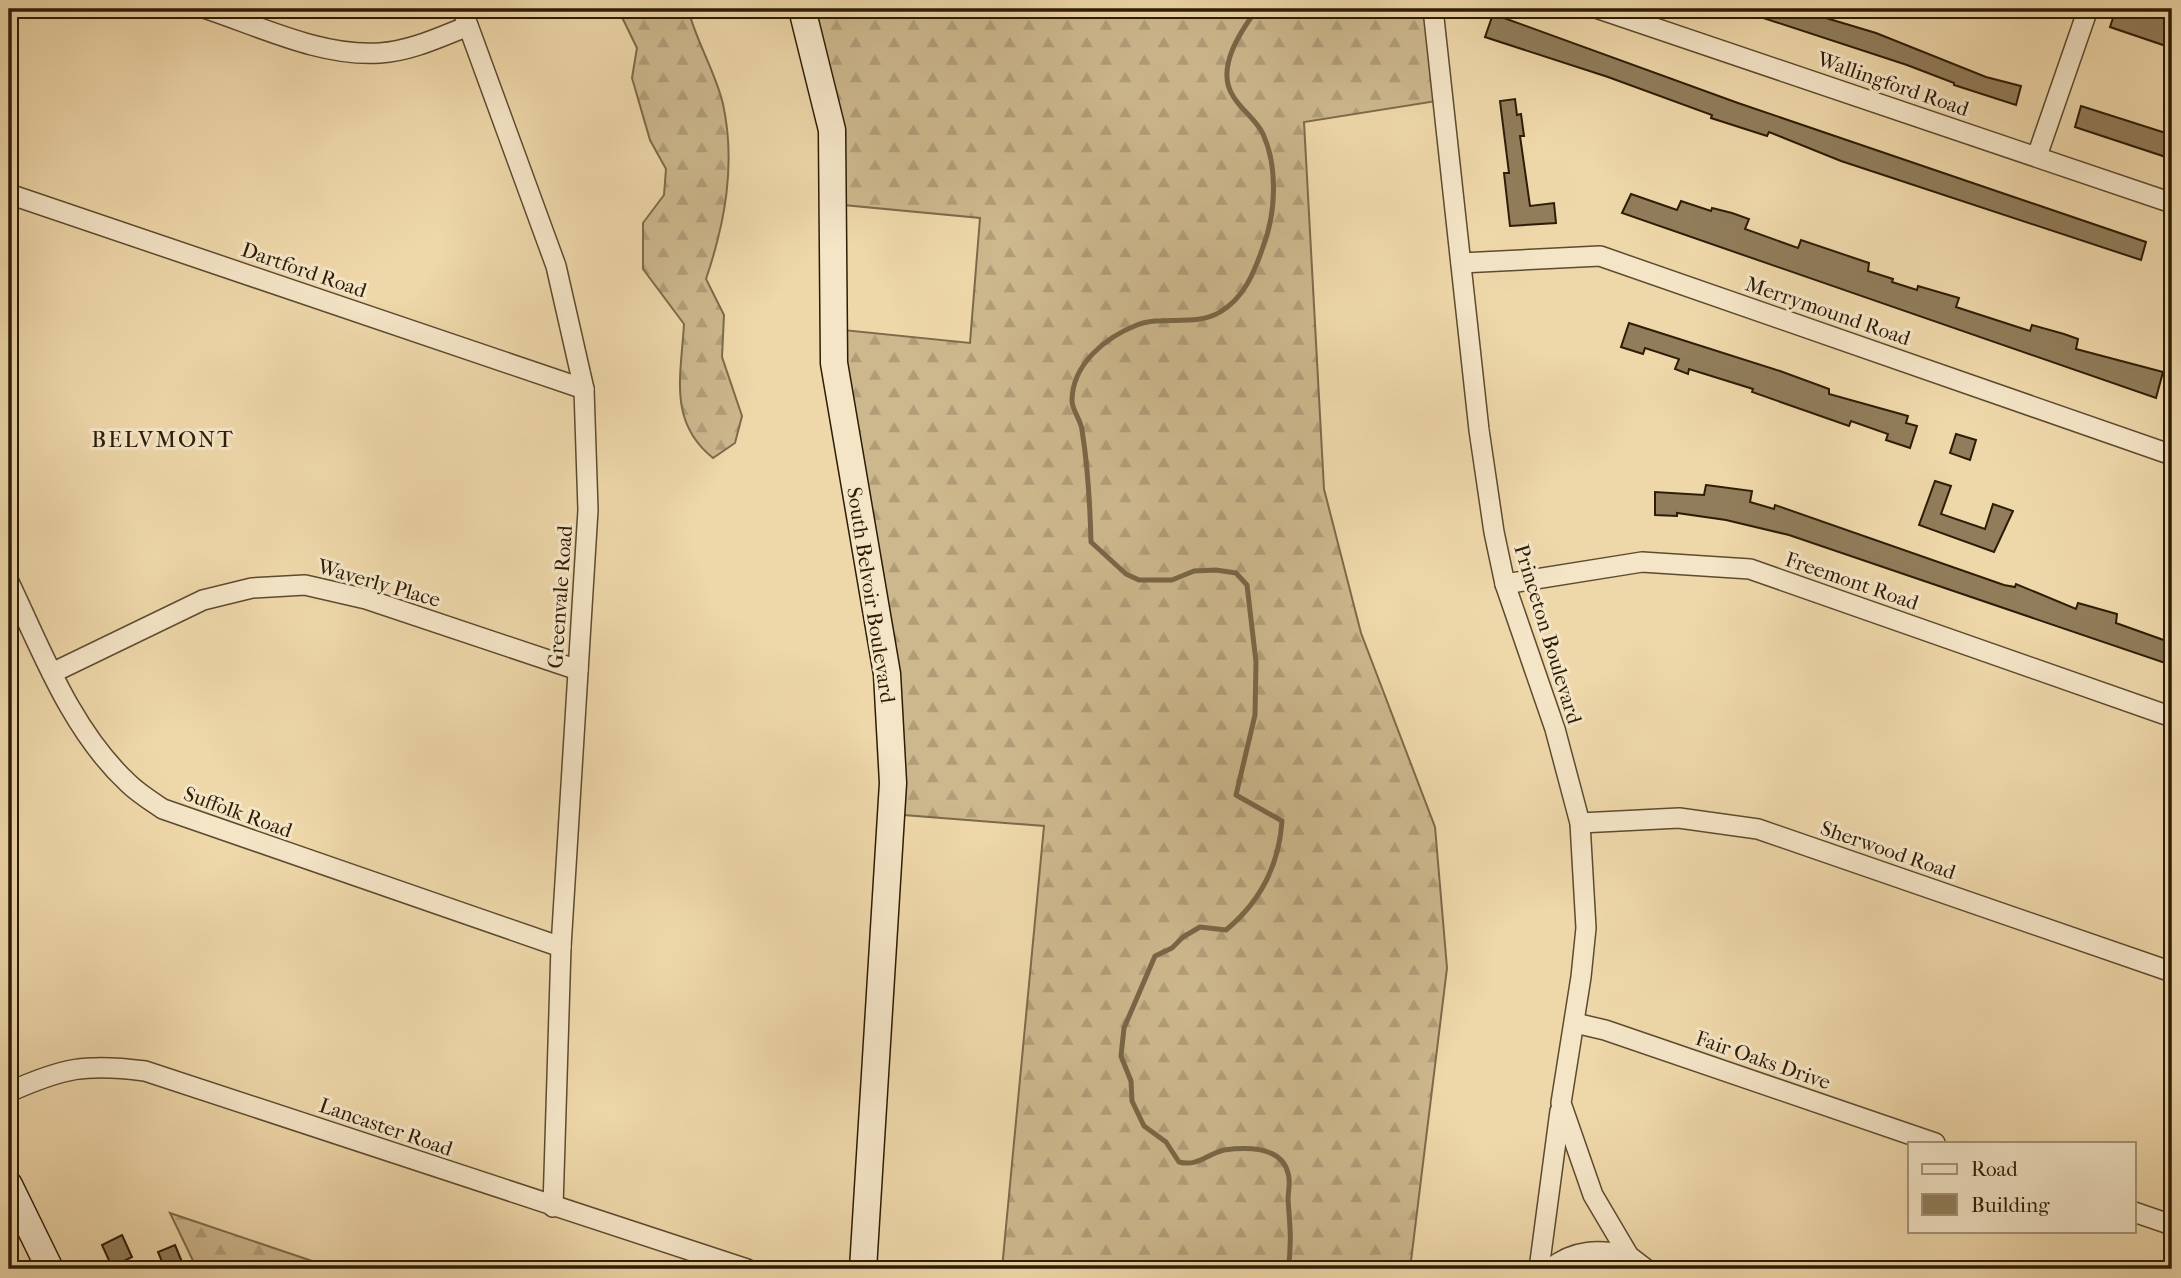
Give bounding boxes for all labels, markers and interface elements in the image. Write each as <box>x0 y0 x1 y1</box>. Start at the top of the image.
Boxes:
street label: Wallingford Road <box>1813 46 1972 121</box>
street label: Dartford Road <box>238 237 370 303</box>
street label: Merrymound Road <box>1742 272 1914 351</box>
district label: BELVMONT <box>91 426 235 453</box>
street label: South Belvoir Boulevard <box>842 485 900 705</box>
street label: Greenvale Road <box>543 524 577 669</box>
street label: Princeton Boulevard <box>1509 541 1587 727</box>
street label: Freemont Road <box>1782 547 1922 615</box>
street label: Waverly Place <box>314 554 443 612</box>
street label: Suffolk Road <box>181 781 296 843</box>
street label: Sherwood Road <box>1817 816 1959 885</box>
street label: Fair Oaks Drive <box>1692 1026 1834 1094</box>
street label: Lancaster Road <box>316 1093 456 1161</box>
legend <box>1908 1142 2136 1232</box>
text: Road <box>1971 1157 2018 1181</box>
text: Building <box>1971 1193 2050 1217</box>

